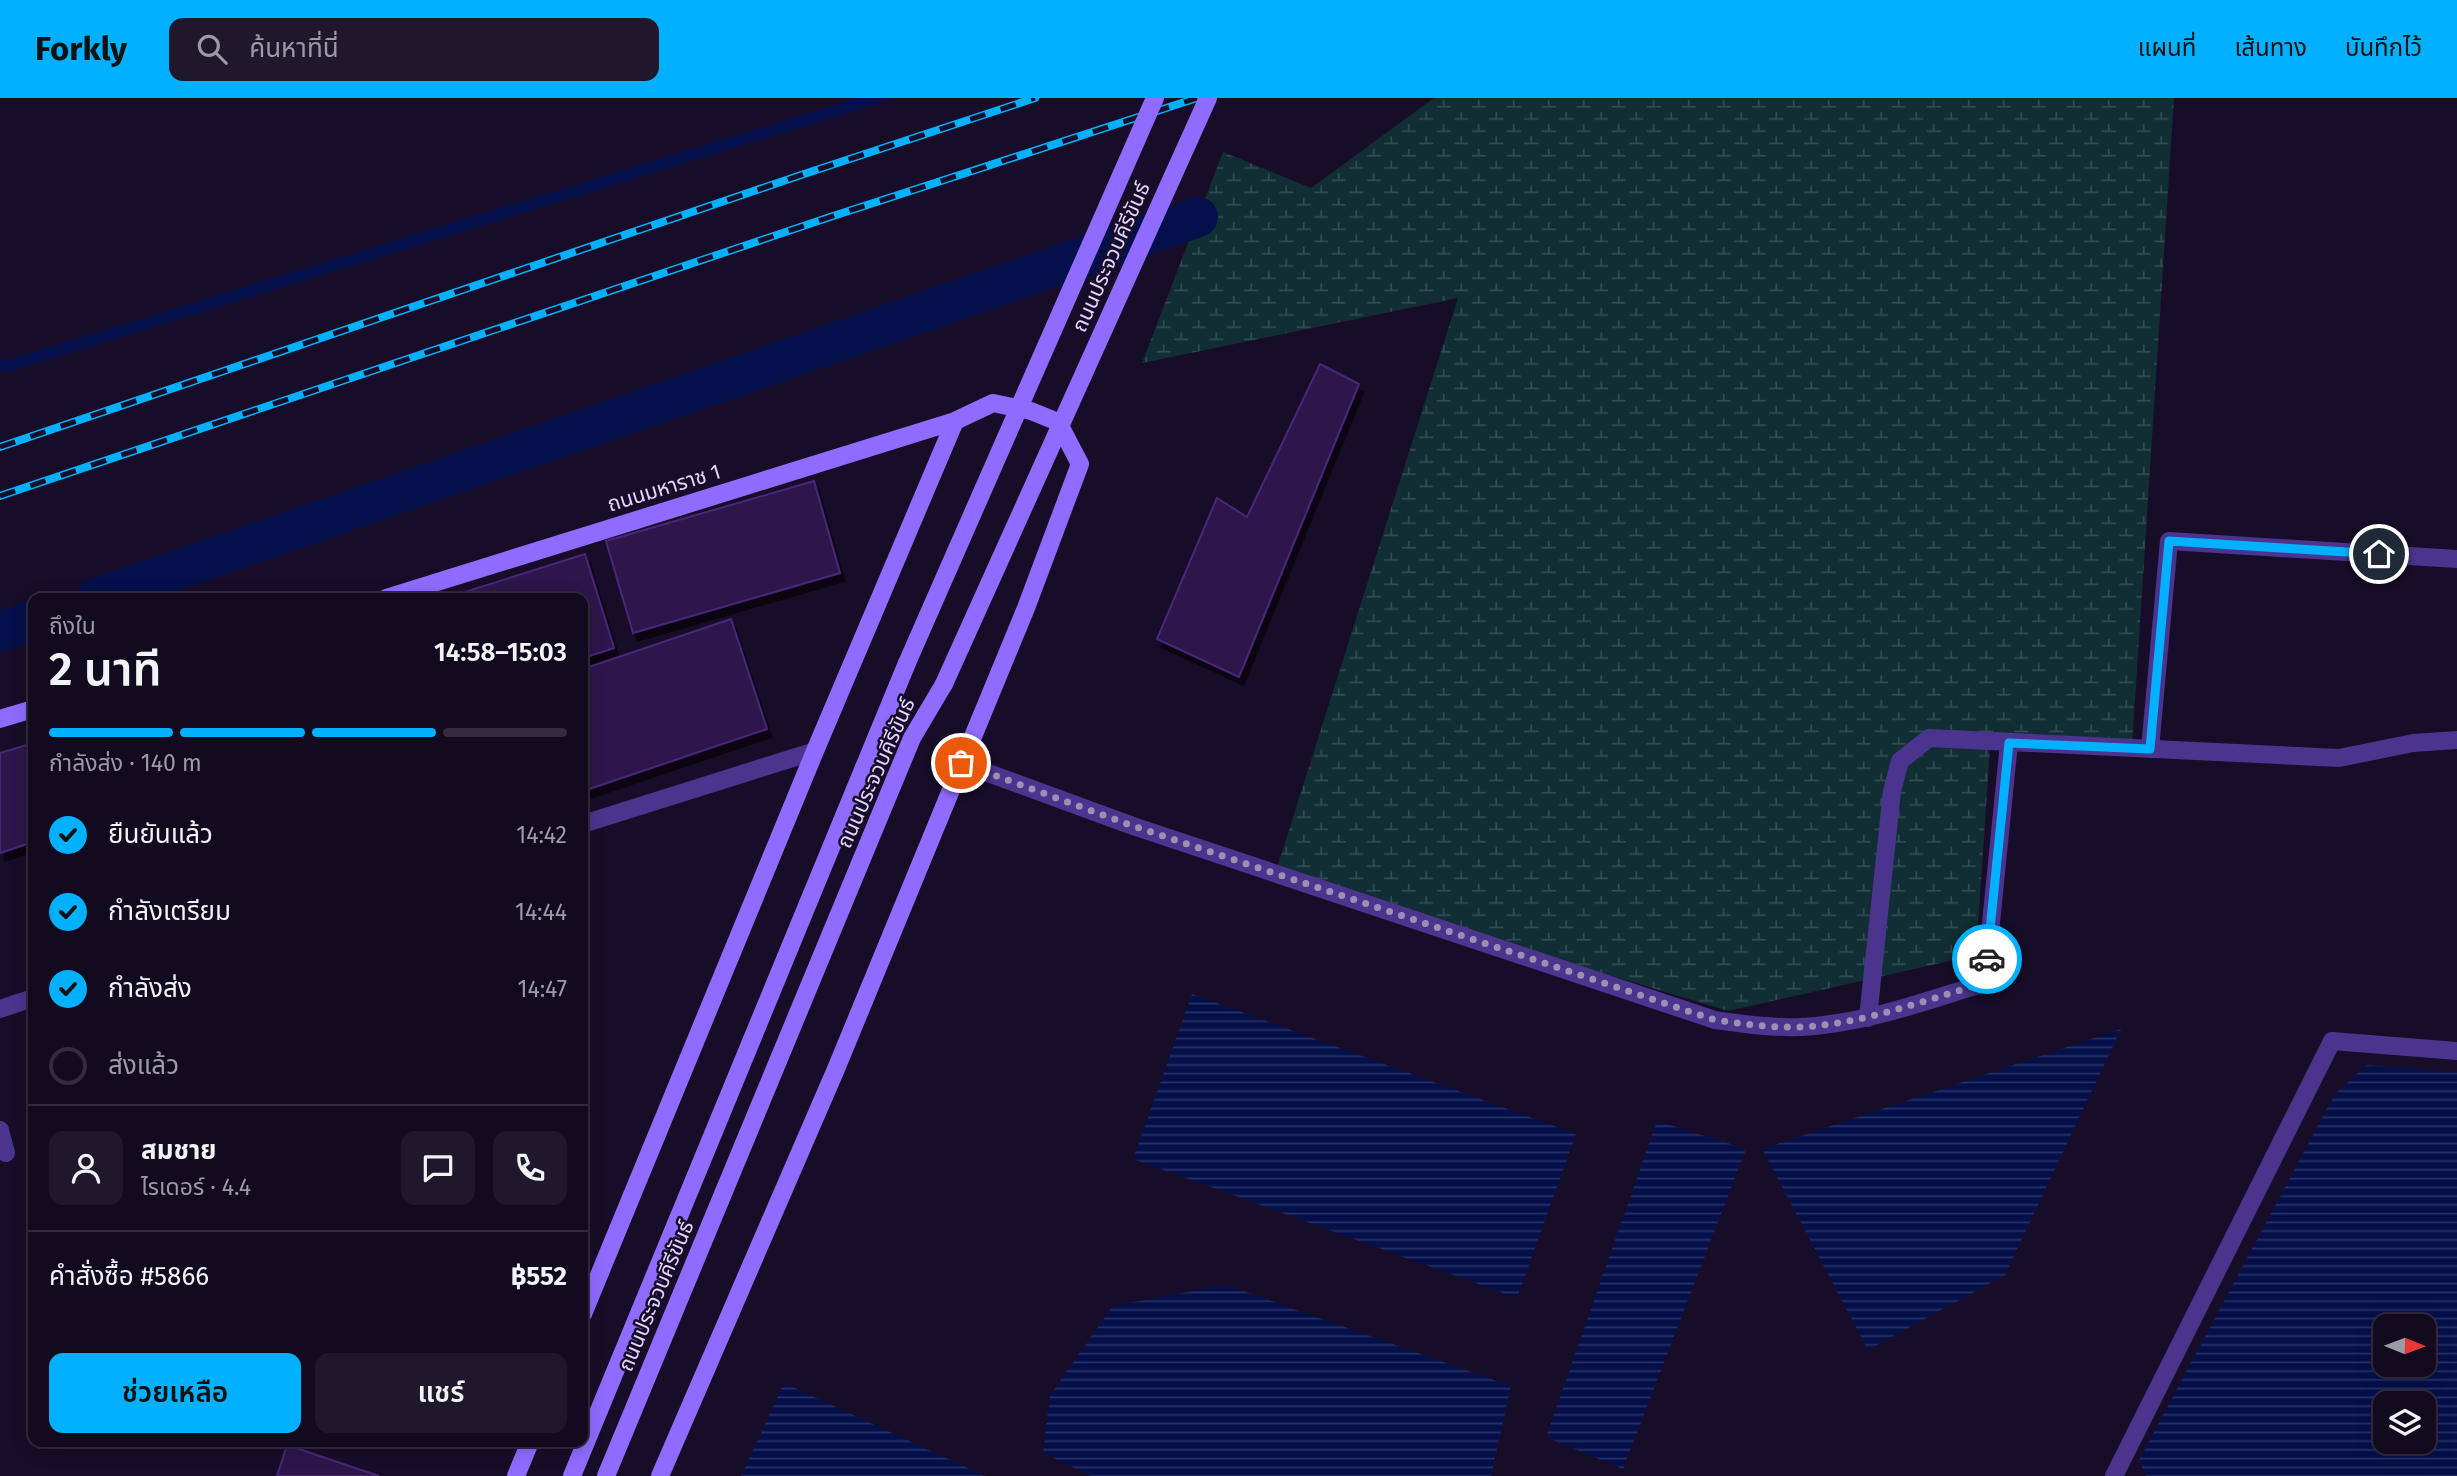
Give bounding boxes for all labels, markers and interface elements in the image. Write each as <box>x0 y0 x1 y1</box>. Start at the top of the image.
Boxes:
search box <box>169 18 659 81</box>
text: Forkly <box>35 29 127 69</box>
icon: search <box>193 30 231 68</box>
text: ค้นหาที่นี่ <box>249 33 339 64</box>
text: แผนที่ <box>2138 34 2196 62</box>
text: เส้นทาง <box>2234 34 2307 62</box>
text: บันทึกไว้ <box>2345 34 2422 62</box>
street label: ถนนประจวบคีรีขันธ์ <box>1066 178 1156 336</box>
street label: ถนนมหาราช 1 <box>604 458 724 518</box>
pin <box>2349 524 2409 584</box>
icon: home <box>2360 535 2398 573</box>
text: ถึงใน <box>49 612 96 640</box>
text: 14:58–15:03 <box>434 637 567 668</box>
text: 2 นาที <box>49 642 161 697</box>
street label: ถนนประจวบคีรีขันธ์ <box>831 694 921 852</box>
pin <box>931 733 991 793</box>
icon: bag <box>942 744 980 782</box>
text: กำลังส่ง · 140 m <box>49 749 202 777</box>
icon: check <box>49 816 87 854</box>
text: ยืนยันแล้ว <box>108 819 213 850</box>
text: 14:42 <box>516 821 567 849</box>
icon: check <box>49 893 87 931</box>
text: กำลังเตรียม <box>108 896 231 927</box>
text: 14:44 <box>515 898 567 926</box>
courier <box>1952 924 2022 994</box>
icon: car <box>1968 940 2006 978</box>
icon: check <box>49 970 87 1008</box>
text: กำลังส่ง <box>108 973 192 1004</box>
text: 14:47 <box>518 975 567 1003</box>
text: ส่งแล้ว <box>108 1050 179 1081</box>
button: person <box>49 1131 123 1205</box>
button: chat <box>401 1131 475 1205</box>
button: phone <box>493 1131 567 1205</box>
text: สมชาย <box>141 1135 217 1166</box>
text: ไรเดอร์ · 4.4 <box>141 1173 251 1201</box>
street label: ถนนประจวบคีรีขันธ์ <box>612 1216 700 1375</box>
text: คำสั่งซื้อ #5866 <box>49 1261 209 1292</box>
text: ฿552 <box>511 1261 567 1292</box>
north arrow <box>2373 1314 2436 1377</box>
map controls <box>2373 1314 2436 1454</box>
button: ช่วยเหลือ <box>49 1353 301 1433</box>
button: แชร์ <box>315 1353 567 1433</box>
button: layers <box>2373 1391 2436 1454</box>

